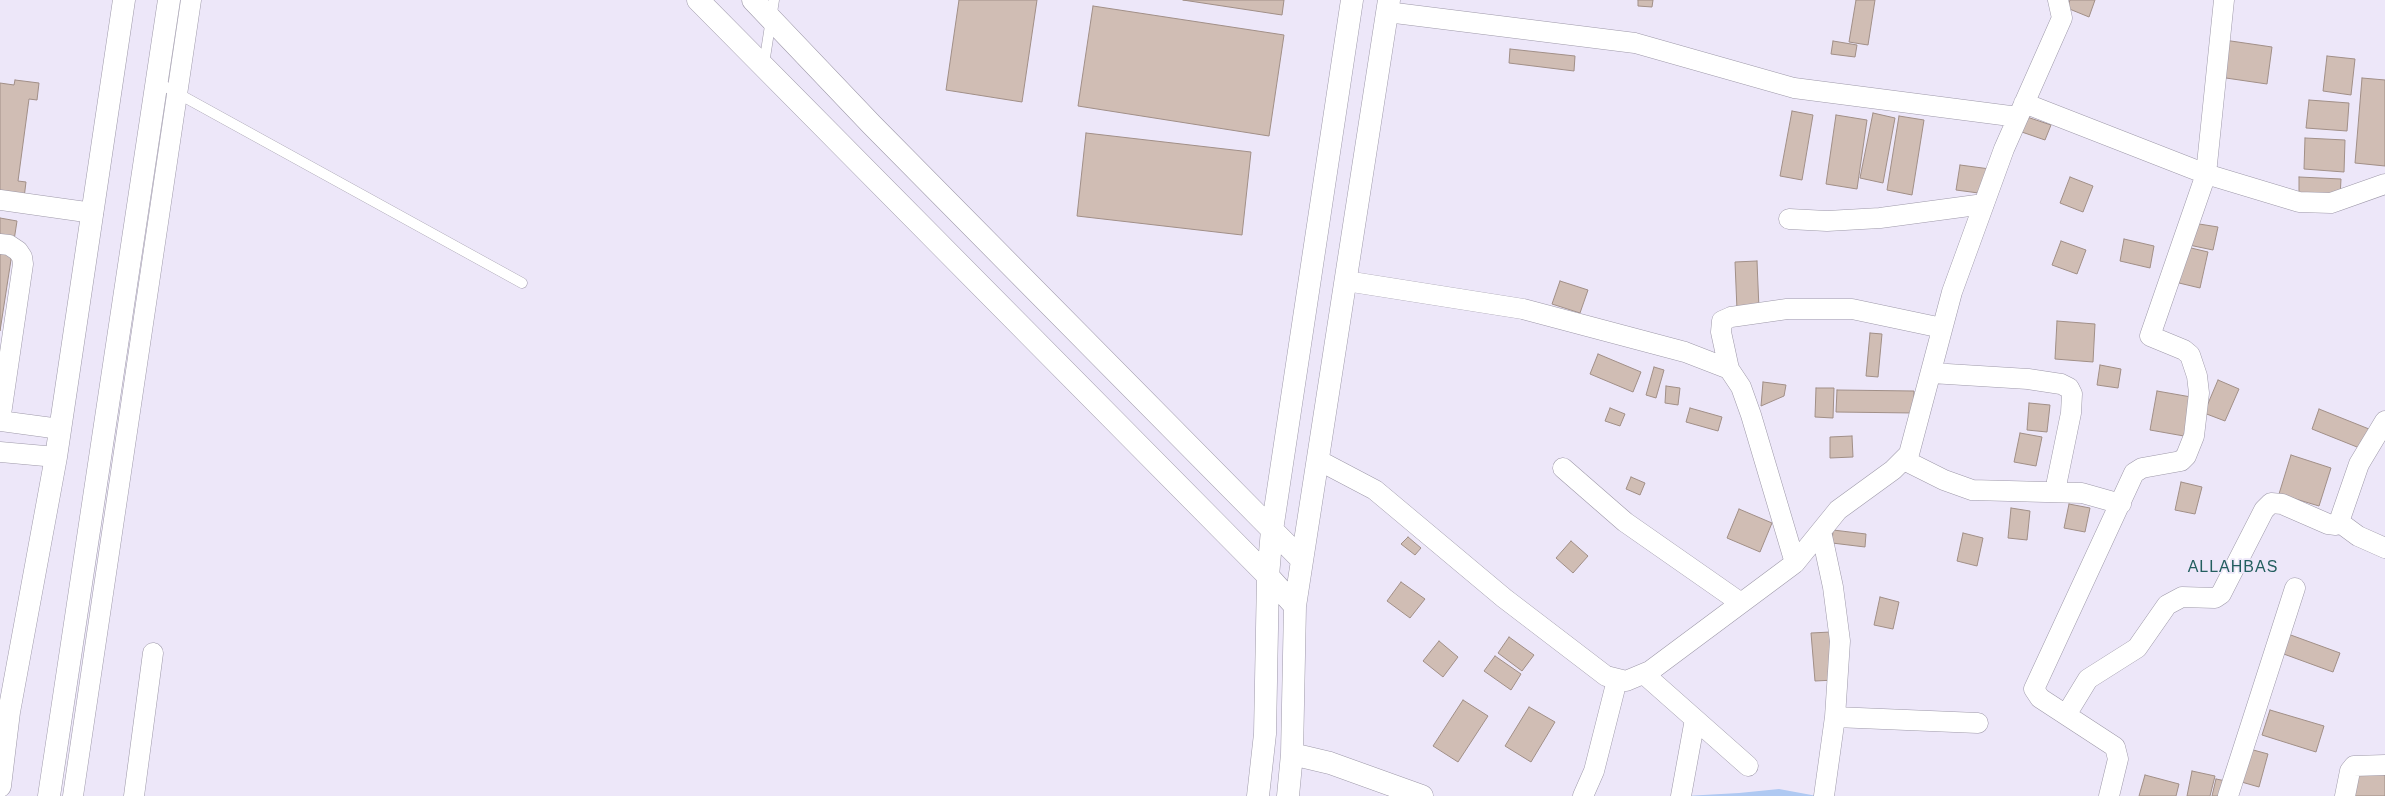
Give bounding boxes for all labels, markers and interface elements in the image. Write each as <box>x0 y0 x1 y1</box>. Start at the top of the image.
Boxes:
district label: ALLAHBAS <box>2188 558 2278 578</box>

